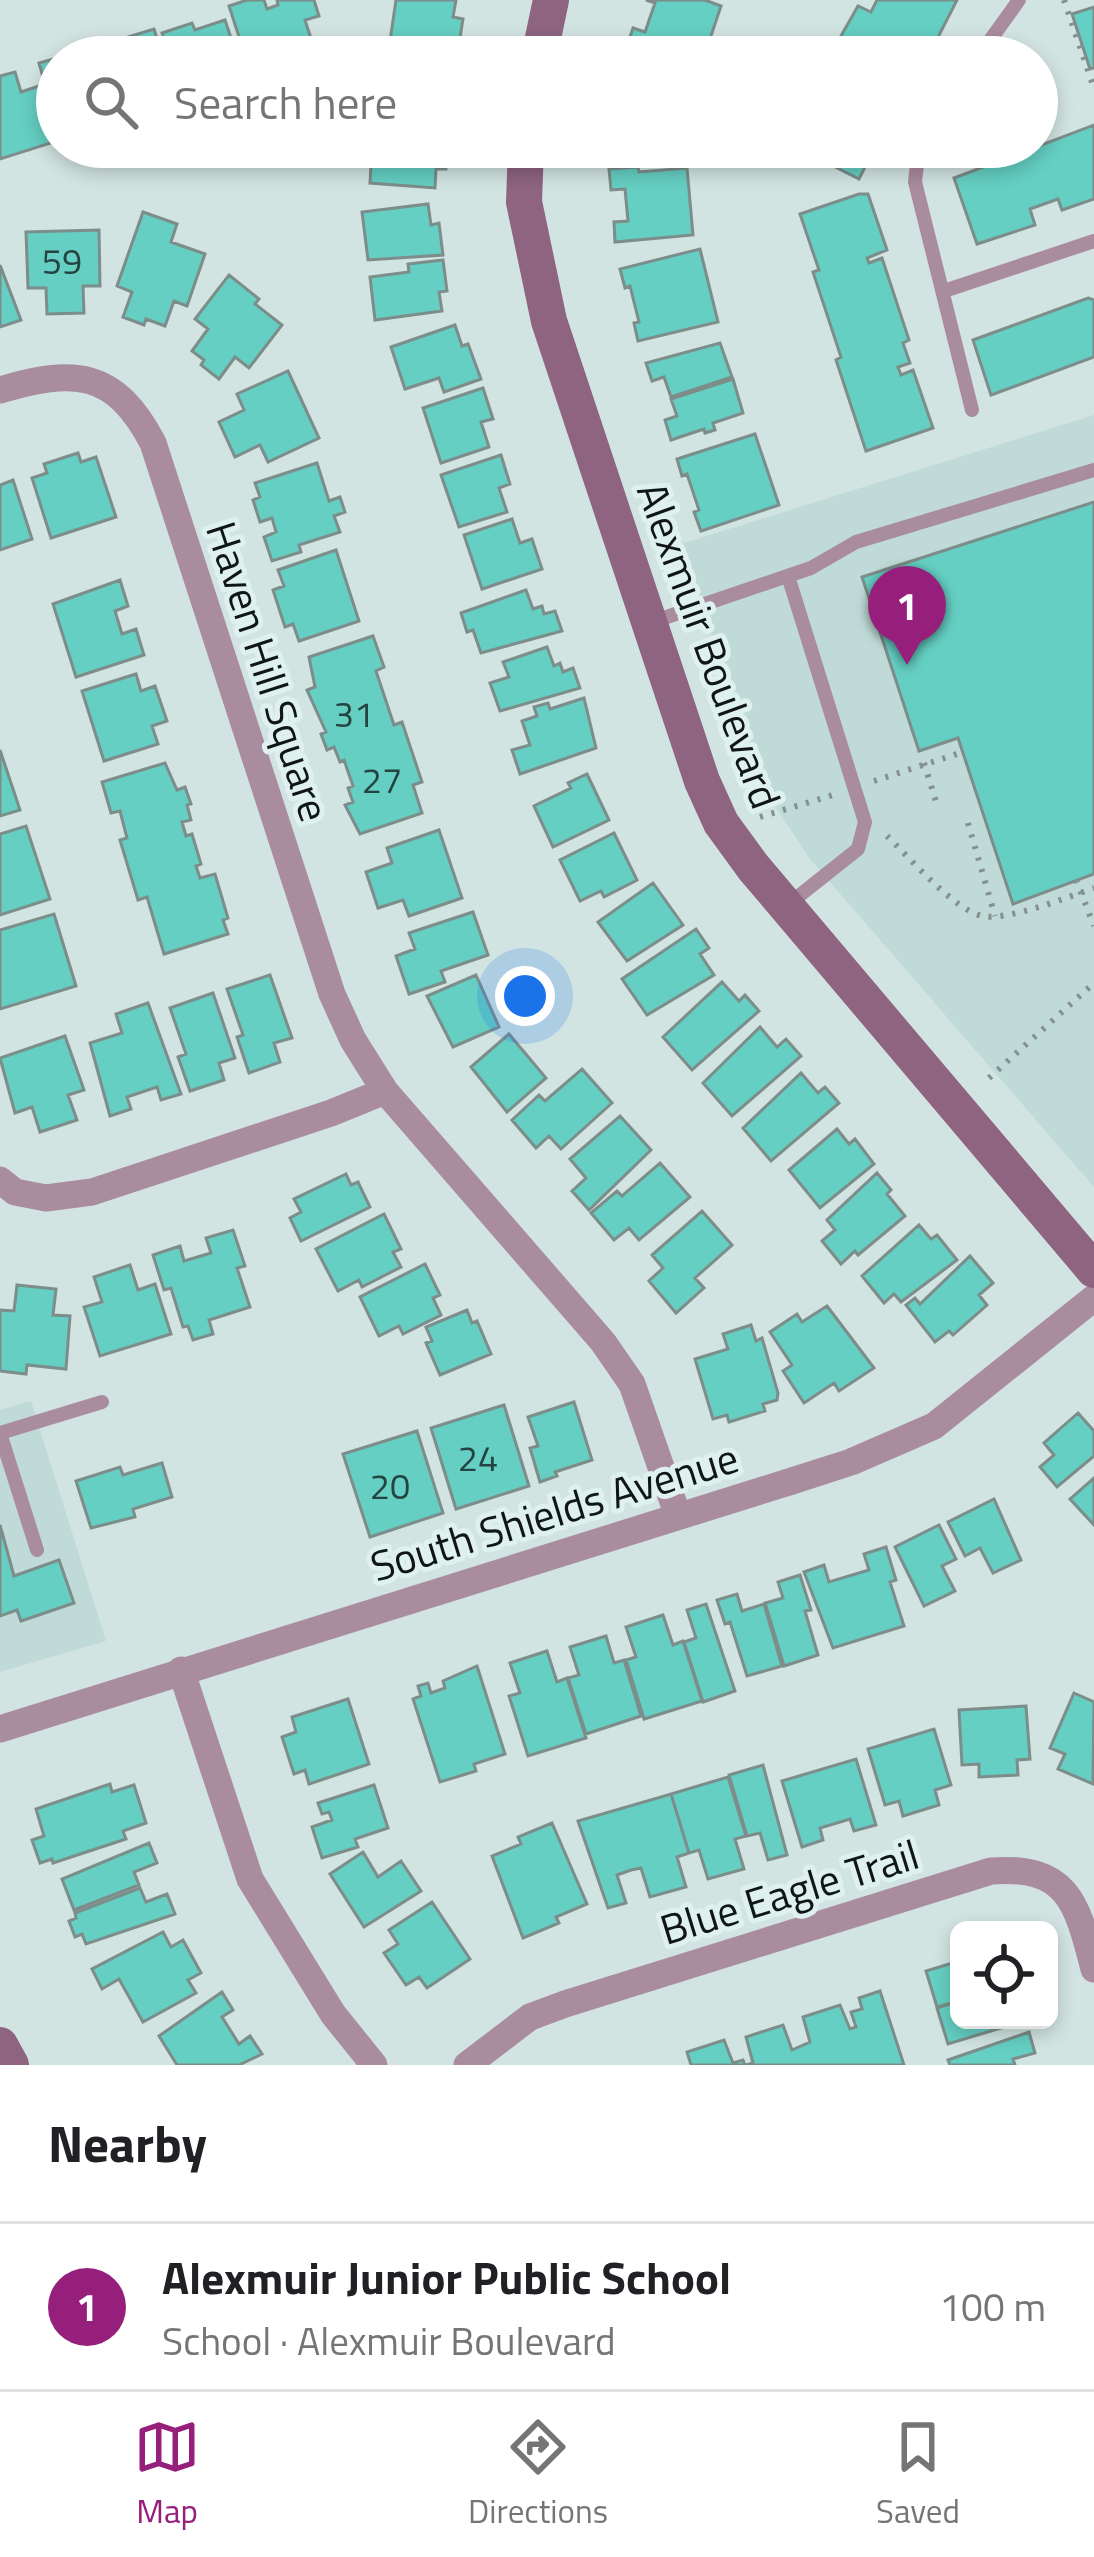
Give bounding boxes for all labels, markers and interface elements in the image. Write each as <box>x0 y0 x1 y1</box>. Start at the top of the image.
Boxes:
search box <box>36 36 1058 168</box>
text: Search here <box>174 68 397 136</box>
icon: search <box>78 69 144 135</box>
house number: 59 <box>42 233 82 288</box>
street label: Alexmuir Boulevard <box>621 473 799 817</box>
street label: Haven Hill Square <box>190 513 348 829</box>
pin: 1 <box>868 566 946 665</box>
house number: 31 <box>334 686 374 741</box>
house number: 27 <box>362 752 402 807</box>
your location <box>495 966 555 1026</box>
street label: South Shields Avenue <box>362 1425 746 1597</box>
house number: 24 <box>458 1430 498 1485</box>
house number: 20 <box>370 1458 410 1513</box>
street label: Blue Eagle Trail <box>652 1821 926 1961</box>
map controls <box>950 1921 1058 2029</box>
button: locate <box>950 1921 1058 2029</box>
text: Nearby <box>48 2104 207 2182</box>
text: Alexmuir Junior Public School <box>162 2243 731 2311</box>
text: 1 <box>76 2277 98 2336</box>
text: 100 m <box>939 2277 1046 2336</box>
text: School · Alexmuir Boulevard <box>162 2311 616 2370</box>
tab: Map <box>134 2414 200 2536</box>
tab: Directions <box>468 2414 608 2536</box>
tab: Saved <box>876 2414 960 2536</box>

